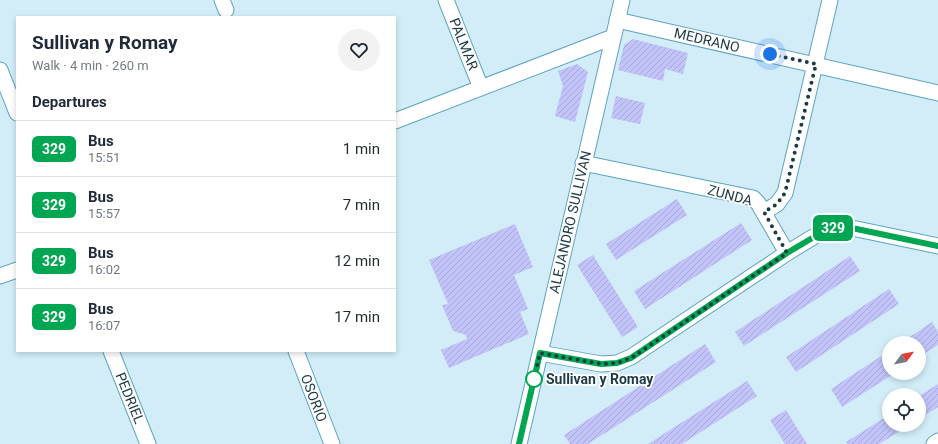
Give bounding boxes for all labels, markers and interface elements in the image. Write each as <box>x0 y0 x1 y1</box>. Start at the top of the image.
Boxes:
street label: PALMAR <box>446 16 482 73</box>
street label: MEDRANO <box>673 25 741 55</box>
button: heart <box>338 29 380 71</box>
text: Sullivan y Romay <box>32 31 178 54</box>
your location <box>760 44 780 64</box>
text: Walk · 4 min · 260 m <box>32 58 149 73</box>
text: Departures <box>32 93 107 111</box>
text: Bus <box>88 132 114 150</box>
text: 1 min <box>343 140 380 158</box>
text: 329 <box>42 141 66 157</box>
street label: ALEJANDRO SULLIVAN <box>546 149 594 295</box>
text: 15:51 <box>88 150 120 165</box>
street label: ZUNDA <box>706 181 754 209</box>
text: Bus <box>88 188 114 206</box>
text: 7 min <box>343 196 380 214</box>
text: 329 <box>42 197 66 213</box>
text: 15:57 <box>88 206 120 221</box>
line badge: 329 <box>810 215 856 241</box>
text: 329 <box>821 220 845 236</box>
text: Bus <box>88 244 114 262</box>
text: 12 min <box>334 252 380 270</box>
text: 329 <box>42 253 66 269</box>
text: 16:02 <box>88 262 120 277</box>
text: Bus <box>88 300 114 318</box>
text: 17 min <box>334 308 380 326</box>
text: 329 <box>42 309 66 325</box>
text: 16:07 <box>88 318 120 333</box>
north arrow <box>882 336 926 380</box>
map controls <box>882 336 926 432</box>
street label: PEDRIEL <box>112 370 148 426</box>
marker: Sullivan y Romay <box>525 370 543 388</box>
place label: Sullivan y Romay <box>546 371 654 387</box>
street label: OSORIO <box>298 372 330 424</box>
button: locate <box>882 388 926 432</box>

